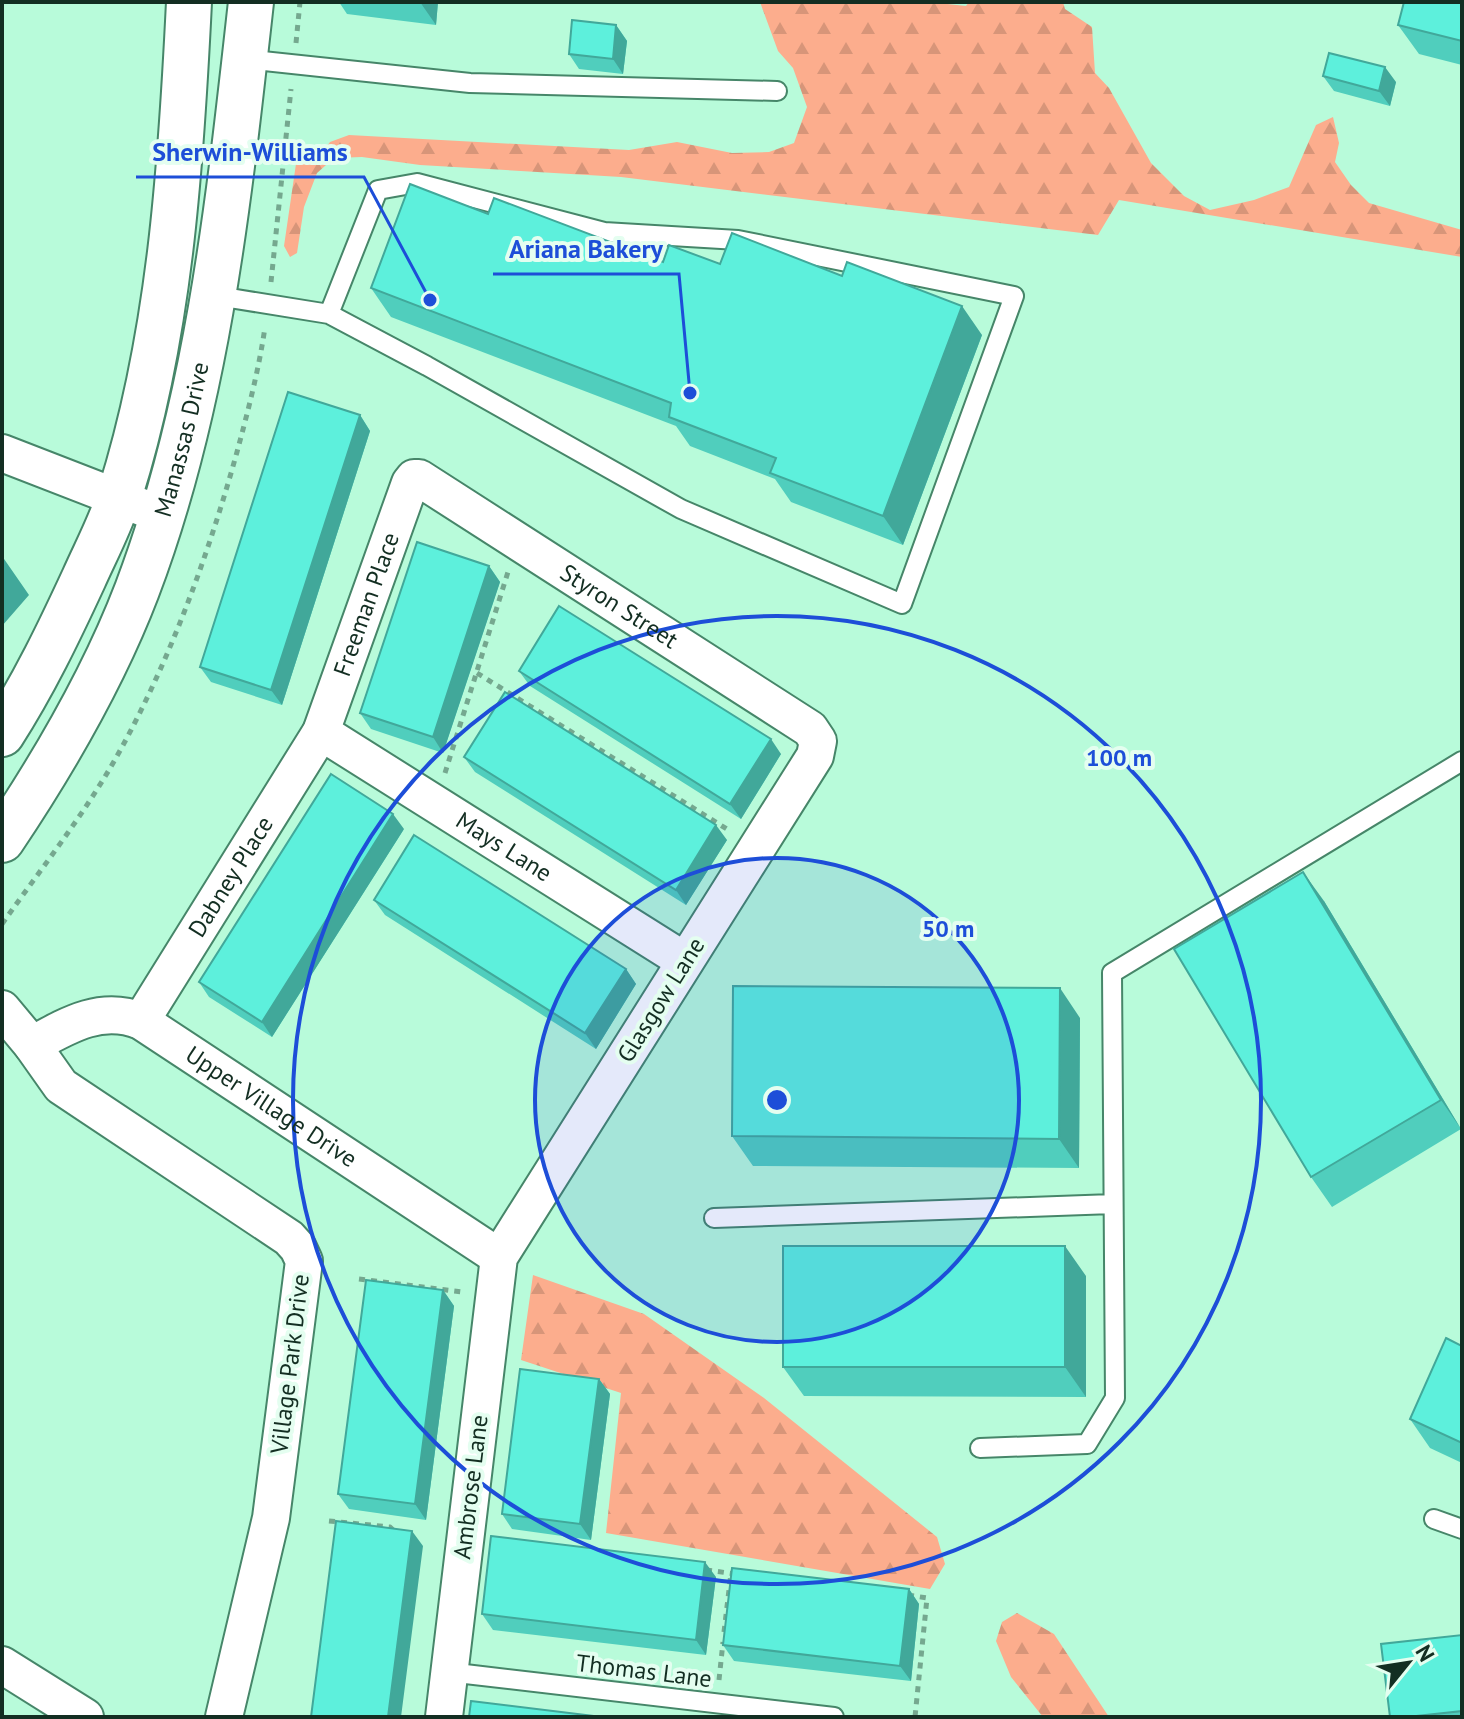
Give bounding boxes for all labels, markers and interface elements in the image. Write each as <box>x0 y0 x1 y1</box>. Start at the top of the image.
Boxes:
callout: Sherwin-Williams <box>136 127 364 177</box>
text: Sherwin-Williams <box>152 135 348 168</box>
callout: Ariana Bakery <box>493 224 679 274</box>
text: Ariana Bakery <box>509 232 664 265</box>
street label: Manassas Drive <box>147 359 215 520</box>
street label: Freeman Place <box>326 528 406 680</box>
street label: Styron Street <box>555 557 684 655</box>
text: 100 m <box>1086 742 1152 773</box>
street label: Mays Lane <box>450 805 558 888</box>
street label: Dabney Place <box>181 810 280 943</box>
text: 50 m <box>922 913 974 944</box>
street label: Glasgow Lane <box>610 931 711 1068</box>
street label: Upper Village Drive <box>180 1039 363 1174</box>
centre of rings <box>763 1086 791 1114</box>
street label: Village Park Drive <box>263 1272 316 1457</box>
street label: Ambrose Lane <box>446 1413 495 1561</box>
north arrow <box>1368 1623 1448 1703</box>
text: N <box>1410 1640 1441 1666</box>
street label: Thomas Lane <box>574 1647 714 1694</box>

